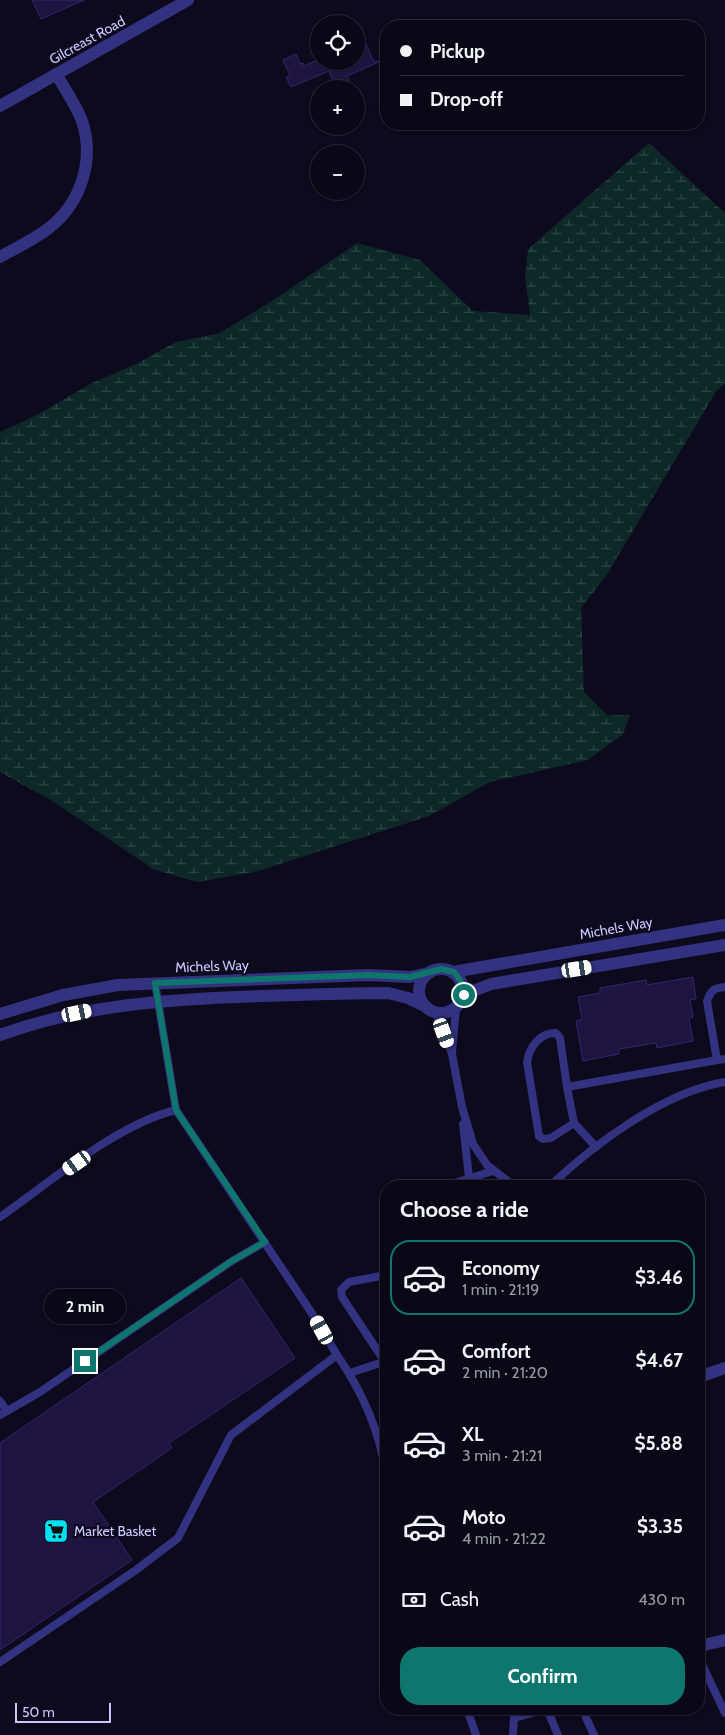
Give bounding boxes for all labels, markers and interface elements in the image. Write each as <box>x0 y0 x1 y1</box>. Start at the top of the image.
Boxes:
street label: Gilcreast Road <box>46 12 128 68</box>
map controls <box>310 15 365 200</box>
button: locate <box>310 15 365 70</box>
text: Pickup <box>430 40 485 63</box>
button: + <box>310 80 365 135</box>
text: Drop-off <box>430 88 503 111</box>
button: − <box>310 145 365 200</box>
street label: Michels Way <box>578 913 654 943</box>
street label: Michels Way <box>175 956 249 976</box>
car <box>561 959 592 979</box>
route start <box>453 984 475 1006</box>
car <box>60 1003 93 1023</box>
car <box>431 1016 456 1050</box>
car <box>60 1148 93 1178</box>
text: Choose a ride <box>400 1196 529 1223</box>
icon: car <box>402 1255 447 1300</box>
text: Economy <box>462 1257 540 1280</box>
text: $3.46 <box>635 1266 683 1289</box>
text: 1 min · 21:19 <box>462 1280 539 1299</box>
callout: 2 min <box>44 1288 126 1324</box>
text: 2 min <box>66 1297 104 1316</box>
car <box>308 1313 335 1347</box>
icon: car <box>402 1338 447 1383</box>
text: Comfort <box>462 1340 531 1363</box>
text: $4.67 <box>636 1349 683 1372</box>
route end <box>74 1350 96 1372</box>
text: 2 min · 21:20 <box>462 1363 548 1382</box>
icon: car <box>402 1421 447 1466</box>
text: XL <box>462 1423 483 1446</box>
text: $5.88 <box>635 1432 683 1455</box>
text: 3 min · 21:21 <box>462 1446 542 1465</box>
icon: car <box>402 1504 447 1549</box>
text: Moto <box>462 1506 506 1529</box>
text: $3.35 <box>637 1515 683 1538</box>
supermarket icon: Market Basket <box>43 1518 69 1544</box>
place label: Market Basket <box>74 1522 156 1540</box>
text: 4 min · 21:22 <box>462 1529 546 1548</box>
icon: cash <box>400 1586 428 1614</box>
text: Cash <box>440 1588 479 1611</box>
text: 430 m <box>638 1590 685 1609</box>
button: Confirm <box>400 1647 685 1705</box>
scale bar <box>15 1700 111 1723</box>
text: 50 m <box>22 1703 55 1721</box>

